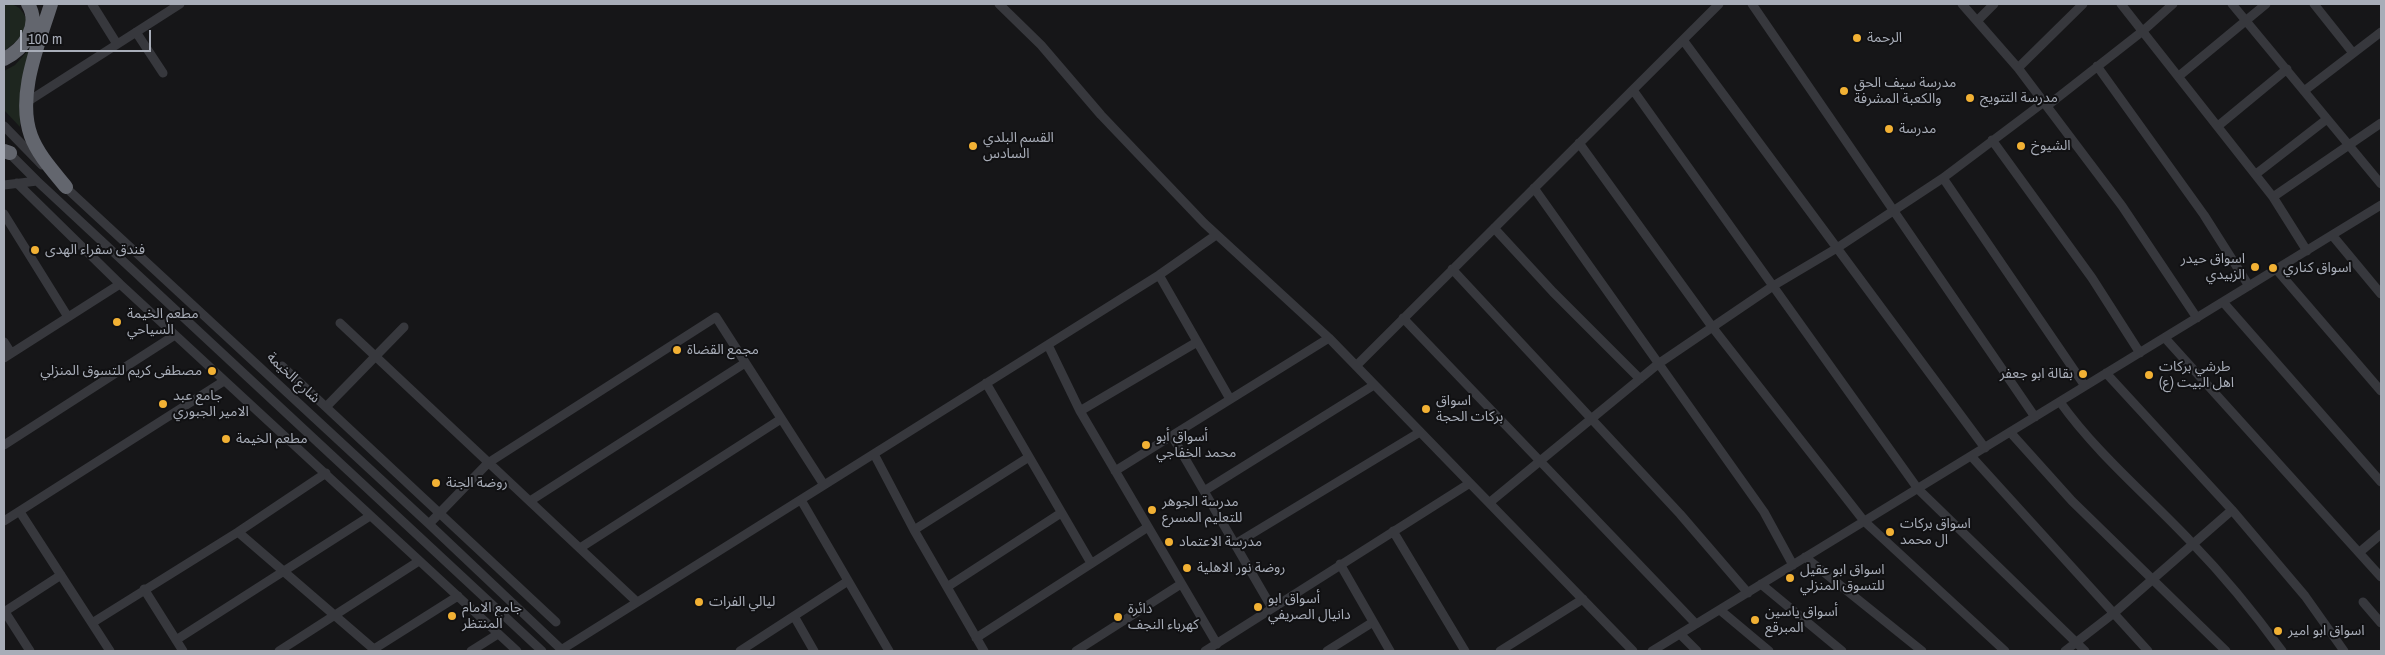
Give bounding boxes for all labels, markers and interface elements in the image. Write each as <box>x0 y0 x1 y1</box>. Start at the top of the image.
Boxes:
scale bar <box>22 20 154 52</box>
text: 100 m <box>28 28 62 49</box>
place label: الرحمة <box>1867 30 1902 46</box>
marker: الرحمة <box>1851 32 1863 44</box>
place label: مدرسة سيف الحق والكعبة المشرفة <box>1854 75 1956 108</box>
marker: مدرسة سيف الحق والكعبة المشرفة <box>1838 85 1850 97</box>
place label: مدرسة التتويج <box>1980 90 2058 106</box>
marker: مدرسة التتويج <box>1964 92 1976 104</box>
place label: مدرسة <box>1899 121 1936 137</box>
marker: مدرسة <box>1883 123 1895 135</box>
place label: القسم البلدي السادس <box>983 130 1054 162</box>
place label: الشيوخ <box>2031 138 2071 154</box>
marker: القسم البلدي السادس <box>967 140 979 152</box>
marker: الشيوخ <box>2015 140 2027 152</box>
place label: فندق سفراء الهدى <box>45 242 145 258</box>
marker: فندق سفراء الهدى <box>29 244 41 256</box>
place label: اسواق حيدر الزبيدي <box>2181 251 2245 284</box>
place label: اسواق كناري <box>2283 260 2352 276</box>
marker: اسواق حيدر الزبيدي <box>2249 261 2261 273</box>
marker: اسواق كناري <box>2267 262 2279 274</box>
place label: مطعم الخيمة السياحي <box>127 306 199 338</box>
marker: مطعم الخيمة السياحي <box>111 316 123 328</box>
place label: مجمع القضاة <box>687 342 759 358</box>
marker: مجمع القضاة <box>671 344 683 356</box>
street label: شارع الخيمة <box>263 349 323 407</box>
place label: طرشي بركات اهل البيت (ع) <box>2159 359 2234 392</box>
place label: مصطفى كريم للتسوق المنزلي <box>40 363 202 379</box>
marker: مصطفى كريم للتسوق المنزلي <box>206 365 218 377</box>
place label: بقالة ابو جعفر <box>2000 366 2073 382</box>
marker: بقالة ابو جعفر <box>2077 368 2089 380</box>
marker: طرشي بركات اهل البيت (ع) <box>2143 369 2155 381</box>
place label: جامع عبد الامير الجبوري <box>173 388 249 421</box>
place label: اسواق بركات الحجة <box>1436 393 1503 426</box>
marker: جامع عبد الامير الجبوري <box>157 398 169 410</box>
marker: اسواق بركات الحجة <box>1420 403 1432 415</box>
place label: أسواق أبو محمد الخفاجي <box>1156 429 1236 462</box>
place label: مطعم الخيمة <box>236 431 308 447</box>
marker: مطعم الخيمة <box>220 433 232 445</box>
marker: أسواق أبو محمد الخفاجي <box>1140 439 1152 451</box>
place label: روضة الجنة <box>446 475 508 491</box>
marker: روضة الجنة <box>430 477 442 489</box>
place label: مدرسة الجوهر للتعليم المسرع <box>1162 494 1242 526</box>
marker: مدرسة الجوهر للتعليم المسرع <box>1146 504 1158 516</box>
place label: اسواق بركات ال محمد <box>1900 516 1971 548</box>
marker: اسواق بركات ال محمد <box>1884 526 1896 538</box>
place label: مدرسة الاعتماد <box>1179 534 1262 550</box>
marker: مدرسة الاعتماد <box>1163 536 1175 548</box>
place label: روضة نور الاهلية <box>1197 560 1285 576</box>
marker: روضة نور الاهلية <box>1181 562 1193 574</box>
place label: اسواق ابو عقيل للتسوق المنزلي <box>1800 562 1885 594</box>
marker: اسواق ابو عقيل للتسوق المنزلي <box>1784 572 1796 584</box>
place label: أسواق ابو دانيال الصريفي <box>1268 591 1351 624</box>
place label: ليالي الفرات <box>709 594 775 610</box>
marker: ليالي الفرات <box>693 596 705 608</box>
place label: جامع الامام المنتظر <box>462 600 522 632</box>
place label: دائرة كهرباء النجف <box>1128 601 1199 634</box>
marker: أسواق ابو دانيال الصريفي <box>1252 601 1264 613</box>
place label: أسواق ياسين المبرقع <box>1765 604 1838 636</box>
marker: جامع الامام المنتظر <box>446 610 458 622</box>
marker: دائرة كهرباء النجف <box>1112 611 1124 623</box>
marker: أسواق ياسين المبرقع <box>1749 614 1761 626</box>
place label: اسواق ابو امير <box>2288 623 2365 639</box>
marker: اسواق ابو امير <box>2272 625 2284 637</box>

